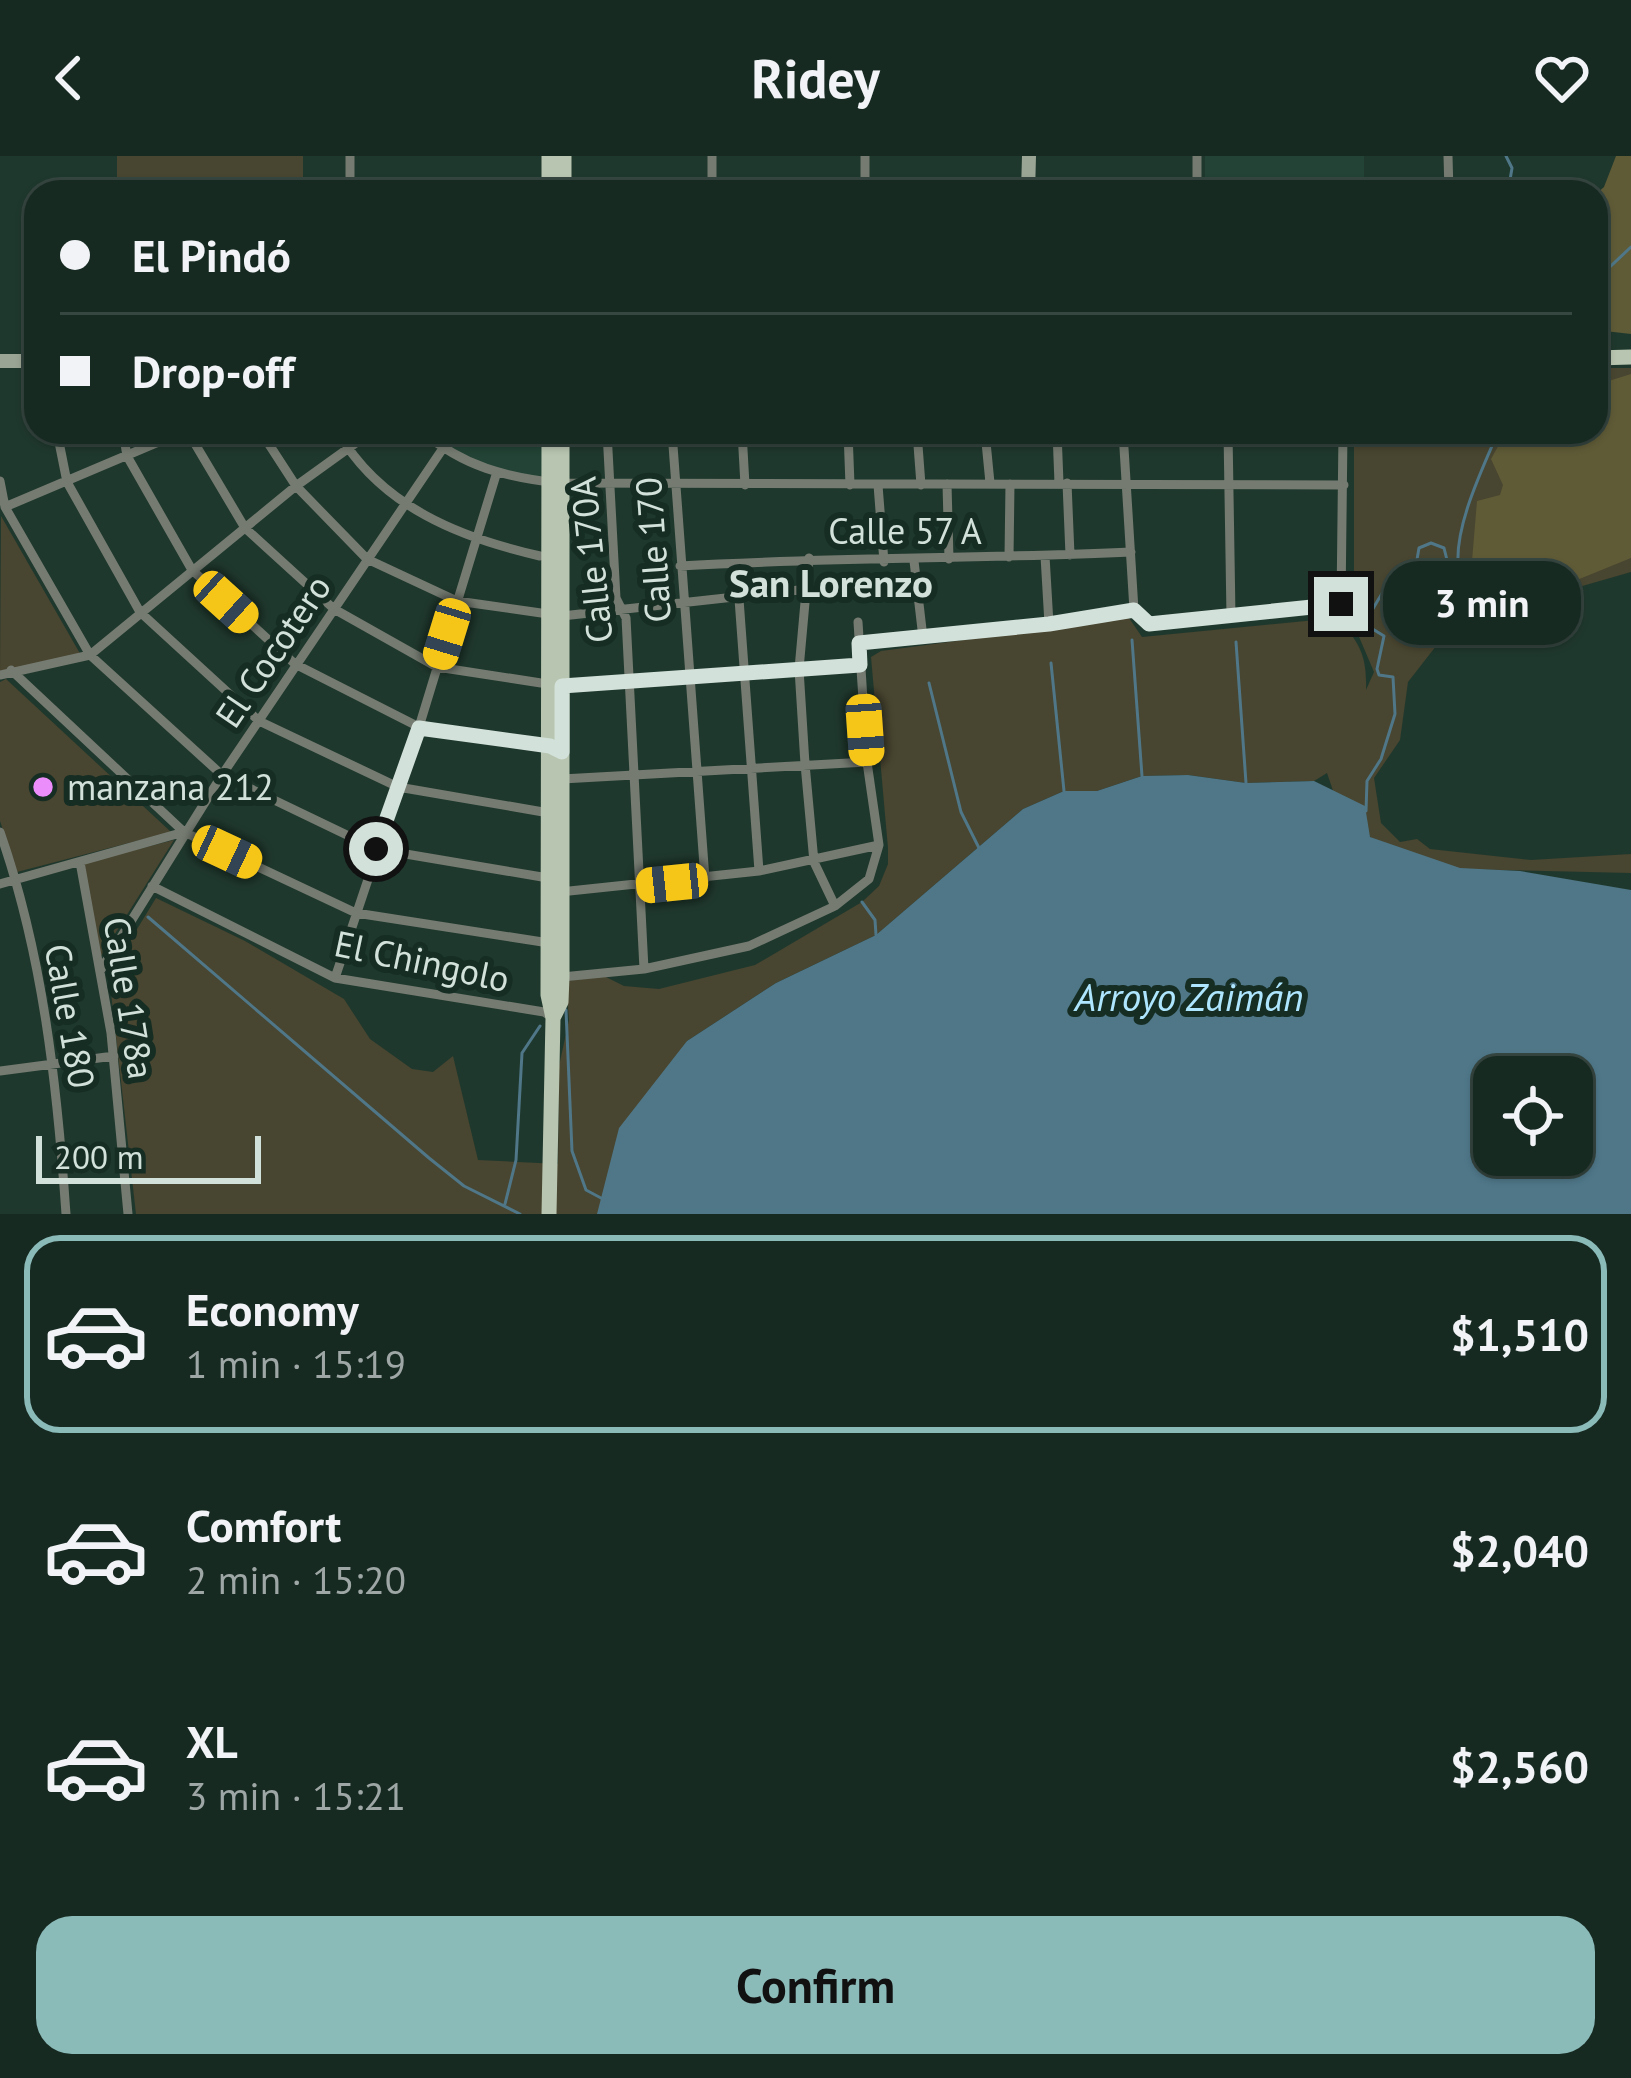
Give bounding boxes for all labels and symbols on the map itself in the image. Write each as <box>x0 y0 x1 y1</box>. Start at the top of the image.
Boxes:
street label: Calle 170A <box>558 475 623 645</box>
street label: Calle 170 <box>624 476 681 624</box>
street label: Calle 57 A <box>828 507 982 554</box>
district label: San Lorenzo <box>729 557 933 608</box>
callout: 3 min <box>1383 562 1581 646</box>
car <box>187 565 265 639</box>
street label: El Cocotero <box>204 565 341 736</box>
route end <box>1314 577 1368 631</box>
car <box>419 594 475 674</box>
car <box>845 693 885 767</box>
place label: manzana 212 <box>67 763 274 810</box>
marker: manzana 212 <box>30 774 56 800</box>
car <box>187 820 267 884</box>
route start <box>349 822 403 876</box>
car <box>634 861 710 905</box>
street label: Calle 178a <box>93 914 165 1082</box>
street label: El Chingolo <box>330 919 514 1002</box>
street label: Calle 180 <box>35 940 106 1092</box>
water label: Arroyo Zaimán <box>1073 971 1303 1022</box>
scale bar <box>36 1130 261 1183</box>

